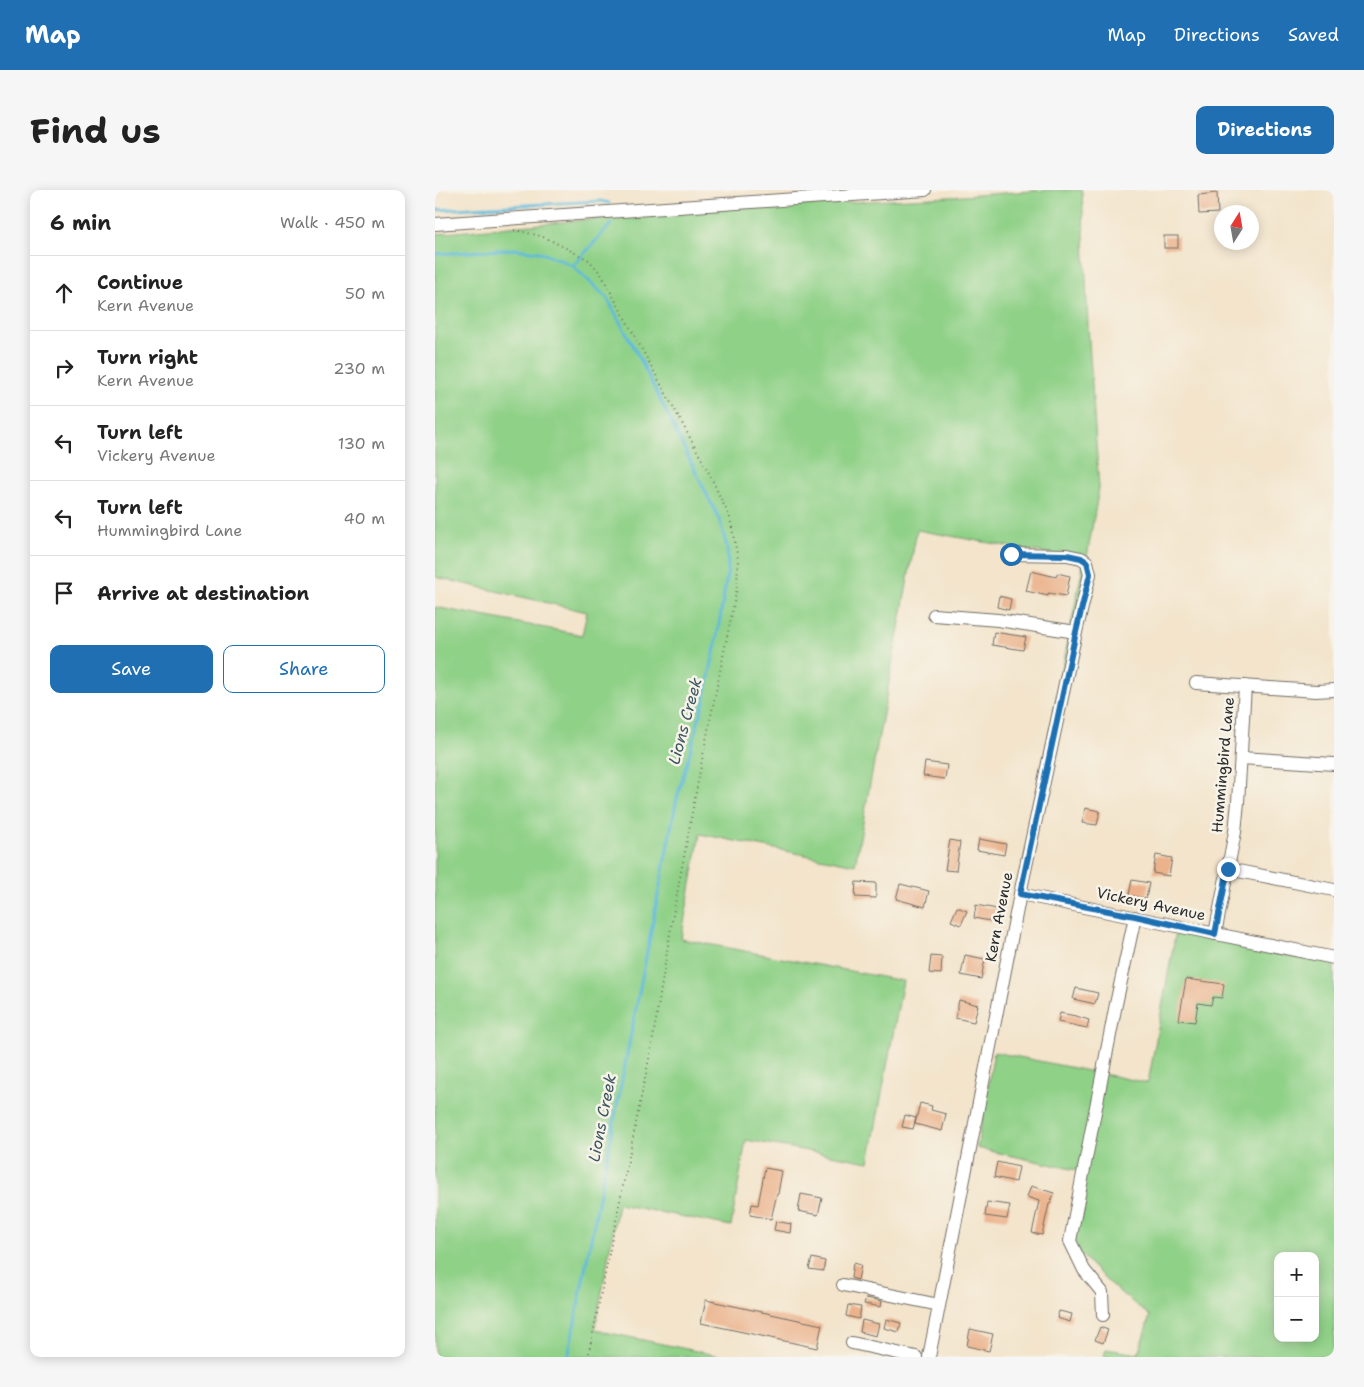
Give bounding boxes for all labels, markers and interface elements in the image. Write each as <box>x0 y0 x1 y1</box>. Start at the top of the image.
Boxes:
text: Map <box>25 19 81 51</box>
text: Map <box>1108 23 1146 47</box>
text: Directions <box>1174 23 1260 47</box>
text: Saved <box>1288 23 1339 47</box>
button: Directions <box>1196 106 1334 154</box>
text: Find us <box>30 107 161 154</box>
north arrow <box>1214 205 1259 250</box>
text: 6 min <box>50 209 111 237</box>
text: Walk · 450 m <box>280 212 385 233</box>
text: Continue <box>97 270 183 295</box>
icon: ahead <box>50 279 78 307</box>
text: 50 m <box>345 283 385 304</box>
text: Kern Avenue <box>97 295 194 316</box>
text: Turn right <box>97 345 198 370</box>
icon: right <box>50 354 78 382</box>
text: 230 m <box>333 358 385 379</box>
text: Kern Avenue <box>97 370 194 391</box>
text: Turn left <box>97 420 183 445</box>
icon: left <box>50 429 78 457</box>
text: 130 m <box>338 433 385 454</box>
text: Vickery Avenue <box>97 445 215 466</box>
text: Turn left <box>97 495 183 520</box>
icon: left <box>50 504 78 532</box>
text: 40 m <box>343 508 385 529</box>
text: Hummingbird Lane <box>97 520 242 541</box>
route start <box>1000 543 1023 566</box>
icon: arrive <box>50 579 78 607</box>
text: Arrive at destination <box>97 581 309 606</box>
button: Save <box>50 645 213 693</box>
button: Share <box>223 645 385 693</box>
water label: Lions Creek <box>663 675 707 767</box>
street label: Hummingbird Lane <box>1207 696 1239 834</box>
route end <box>1217 858 1240 881</box>
street label: Kern Avenue <box>980 870 1018 964</box>
street label: Vickery Avenue <box>1095 883 1207 925</box>
water label: Lions Creek <box>583 1072 621 1164</box>
map controls <box>1274 1252 1319 1342</box>
button: + <box>1274 1252 1319 1297</box>
button: − <box>1274 1297 1319 1342</box>

